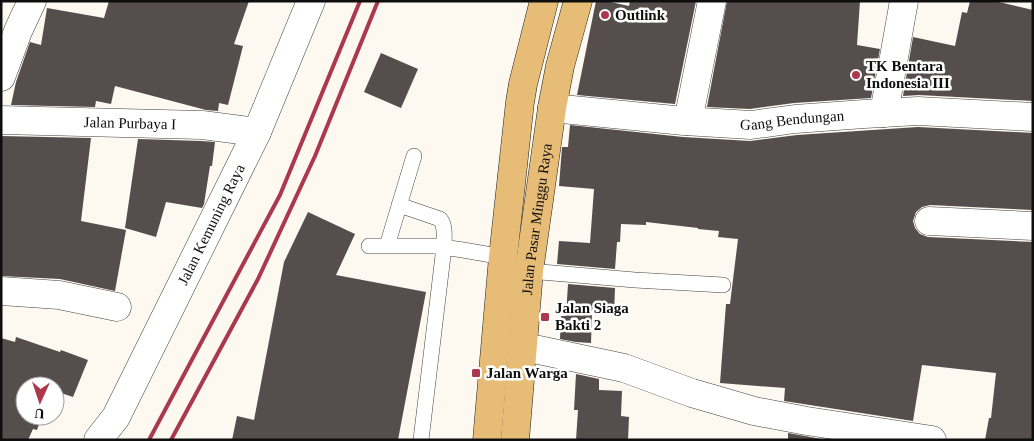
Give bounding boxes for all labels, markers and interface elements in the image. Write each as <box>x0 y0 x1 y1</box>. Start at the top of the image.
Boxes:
place label: Outlink <box>615 7 666 23</box>
marker: Outlink <box>599 9 611 21</box>
place label: TK Bentara Indonesia III <box>866 58 950 91</box>
marker: TK Bentara Indonesia III <box>850 69 862 81</box>
street label: Gang Bendungan <box>739 107 845 133</box>
street label: Jalan Purbaya I <box>84 114 176 132</box>
street label: Jalan Pasar Minggu Raya <box>519 142 555 296</box>
street label: Jalan Kemuning Raya <box>175 161 248 287</box>
place label: Jalan Siaga Bakti 2 <box>555 300 629 333</box>
marker: Jalan Siaga Bakti 2 <box>539 311 551 323</box>
place label: Jalan Warga <box>486 365 568 381</box>
marker: Jalan Warga <box>470 367 482 379</box>
north arrow <box>15 376 65 426</box>
text: U <box>34 406 45 421</box>

